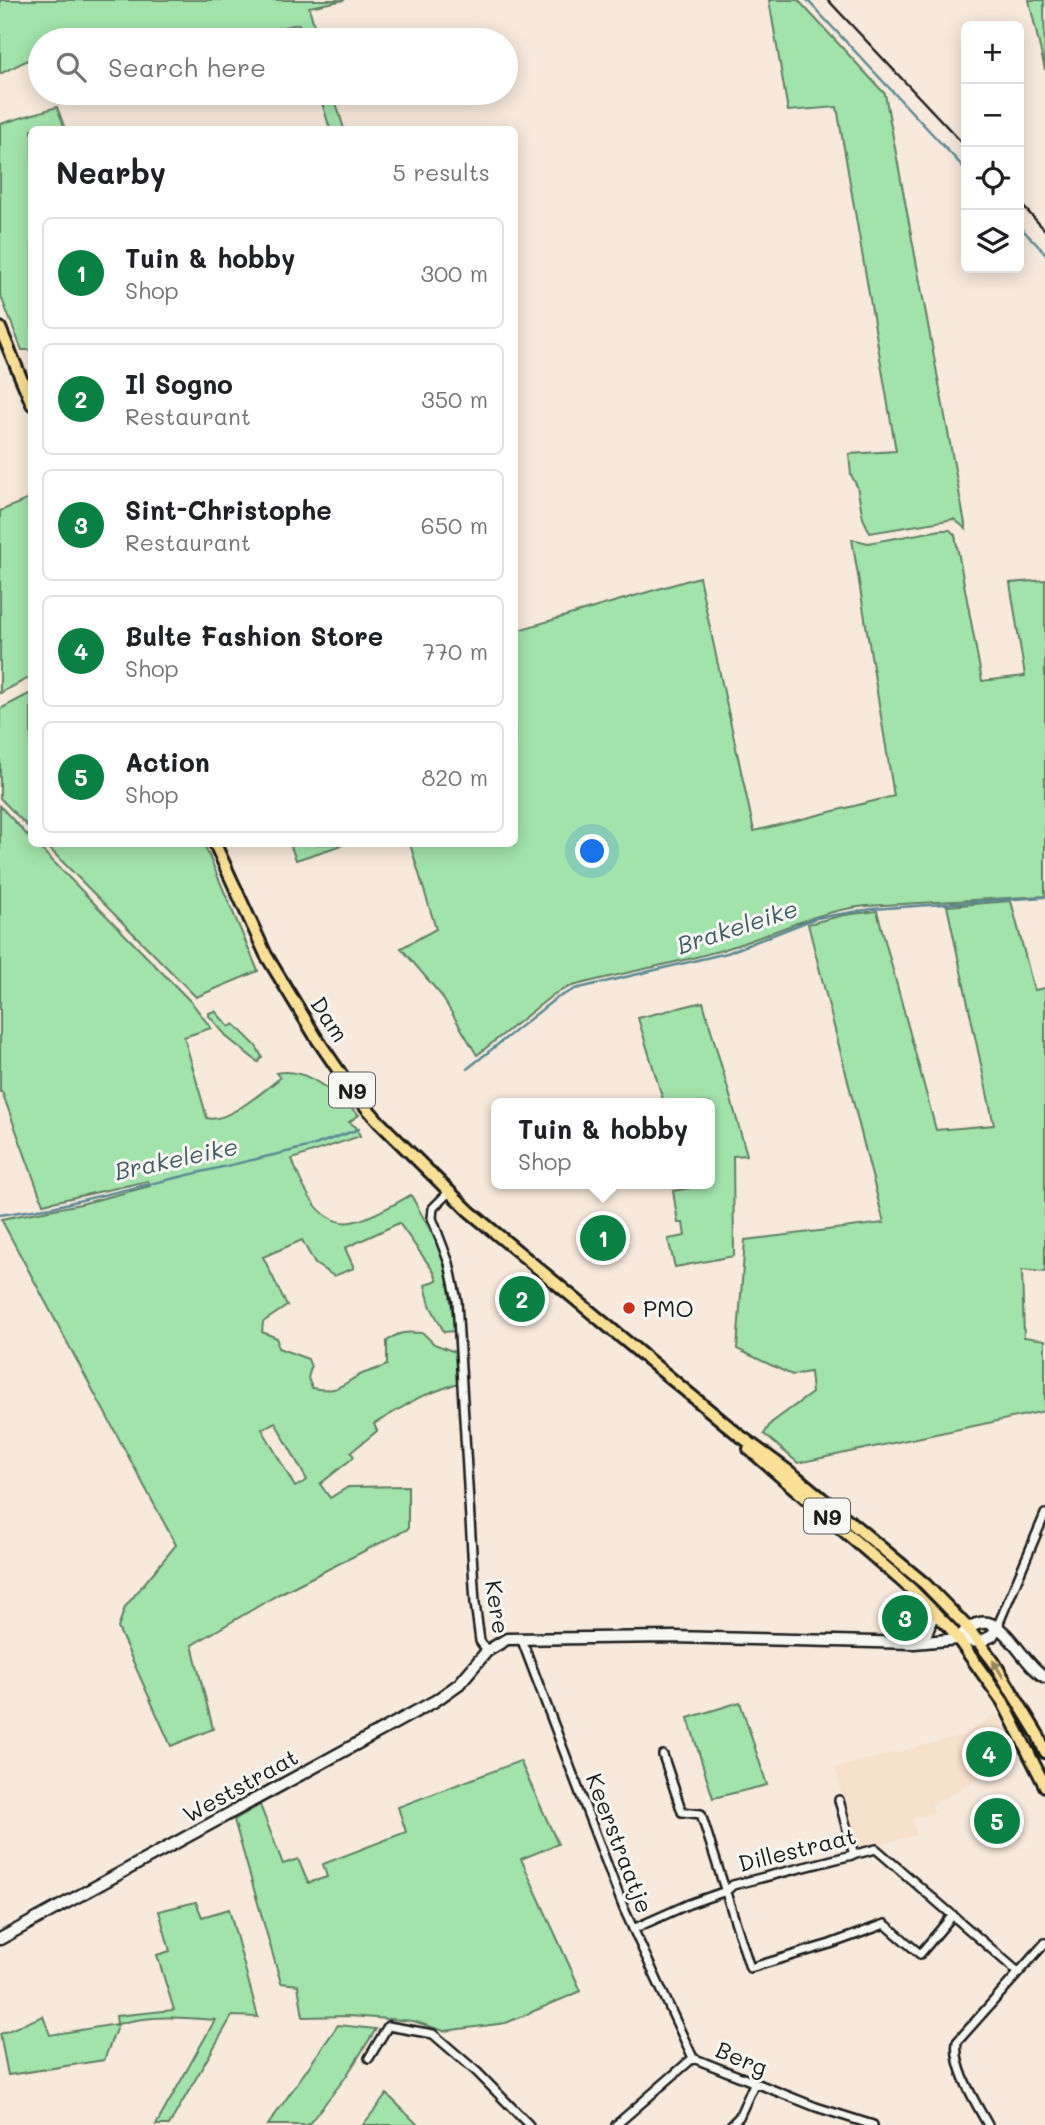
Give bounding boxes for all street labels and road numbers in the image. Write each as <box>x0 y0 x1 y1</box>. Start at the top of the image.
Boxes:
street label: Dam <box>304 991 356 1047</box>
road number: N9 <box>329 1072 375 1108</box>
road number: N9 <box>804 1498 850 1534</box>
street label: Kere <box>479 1578 517 1636</box>
street label: Weststraat <box>177 1741 303 1829</box>
street label: Keerstraatje <box>580 1769 660 1917</box>
street label: Dillestraat <box>735 1820 859 1878</box>
street label: Berg <box>712 2034 772 2082</box>

